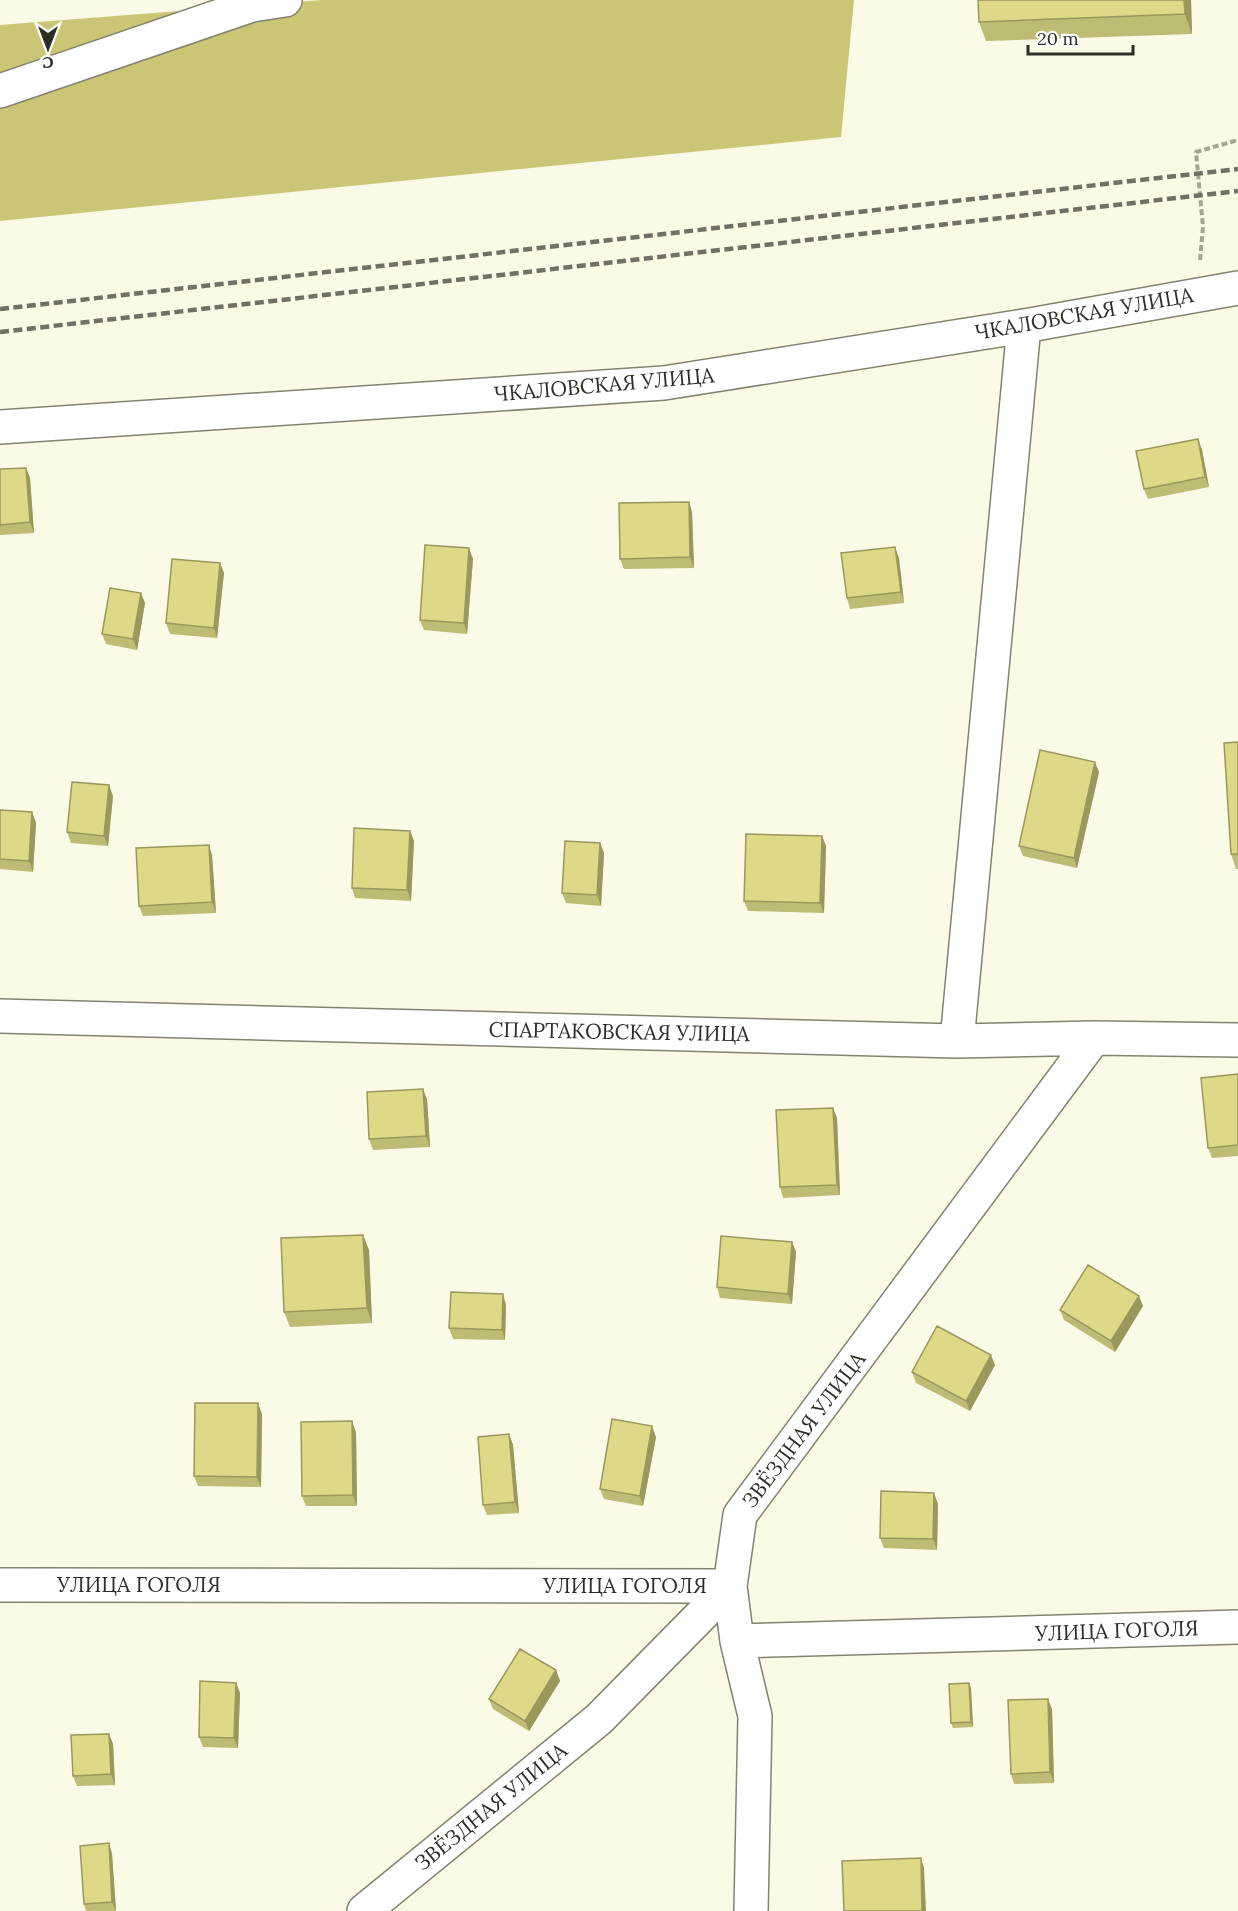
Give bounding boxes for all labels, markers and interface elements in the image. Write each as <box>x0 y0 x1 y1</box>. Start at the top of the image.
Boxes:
north arrow <box>18 18 78 78</box>
scale bar <box>1028 18 1133 56</box>
text: 20 m <box>1037 27 1079 50</box>
text: С <box>42 53 54 73</box>
street label: ЧКАЛОВСКАЯ УЛИЦА <box>973 281 1196 346</box>
street label: ЧКАЛОВСКАЯ УЛИЦА <box>493 361 716 408</box>
street label: СПАРТАКОВСКАЯ УЛИЦА <box>488 1016 750 1047</box>
street label: ЗВЁЗДНАЯ УЛИЦА <box>736 1346 872 1513</box>
street label: УЛИЦА ГОГОЛЯ <box>56 1571 221 1598</box>
street label: УЛИЦА ГОГОЛЯ <box>542 1572 707 1599</box>
street label: УЛИЦА ГОГОЛЯ <box>1034 1614 1199 1647</box>
street label: ЗВЁЗДНАЯ УЛИЦА <box>409 1736 573 1876</box>

